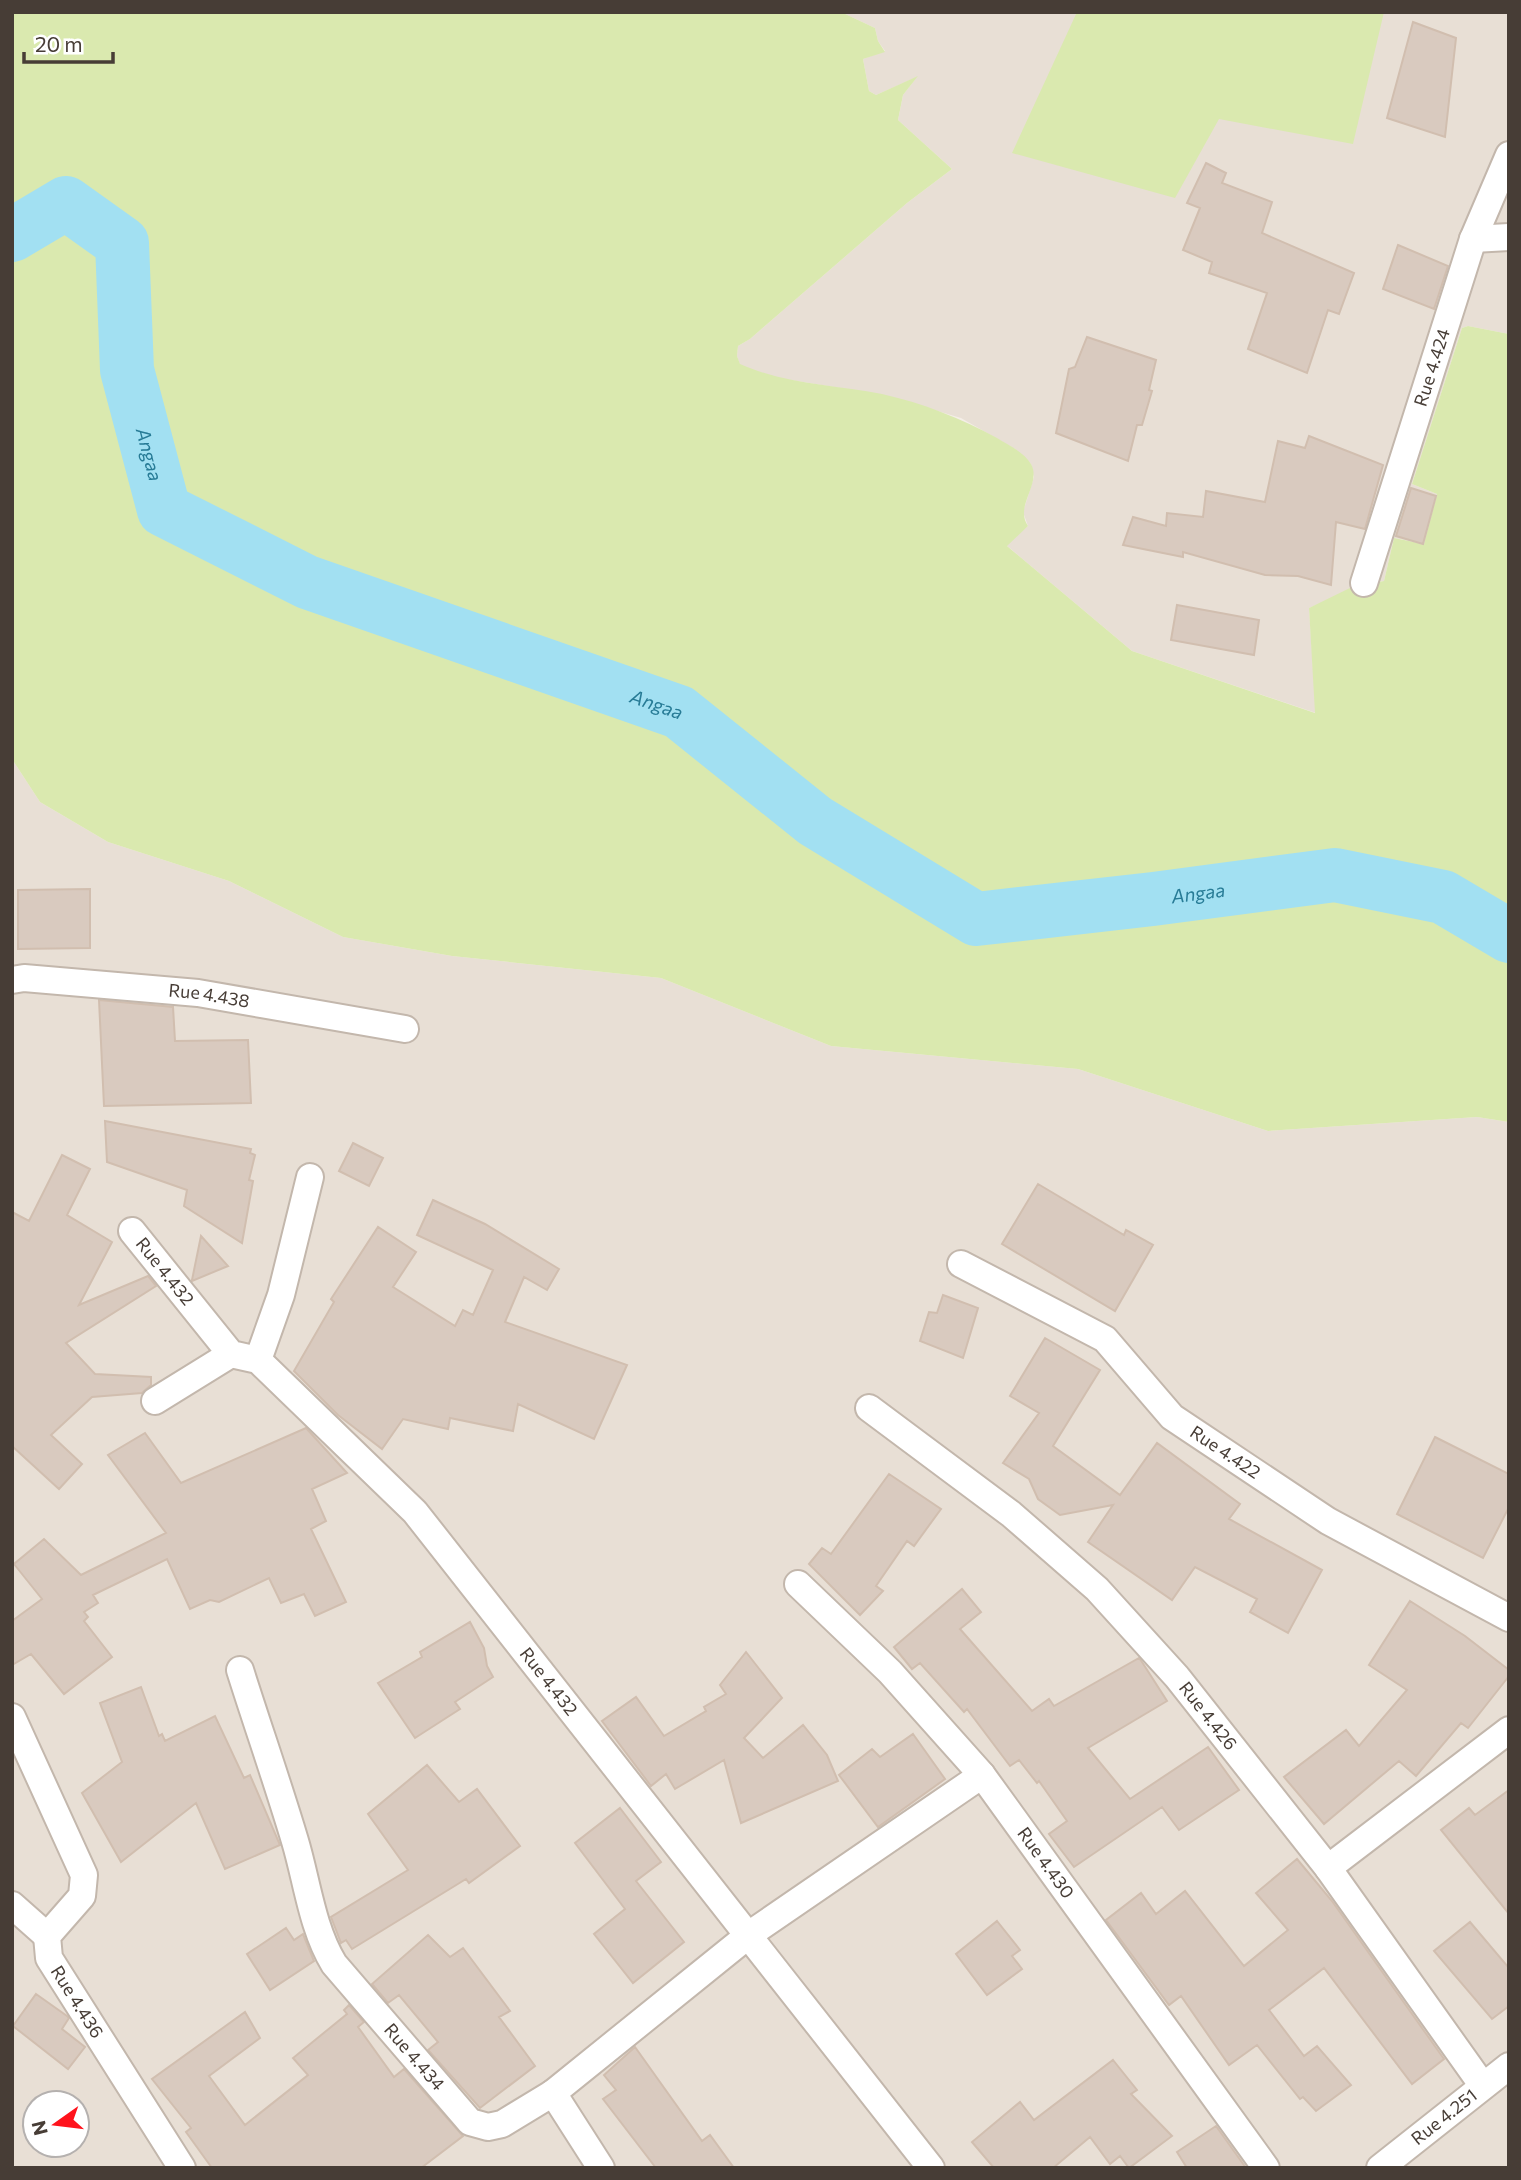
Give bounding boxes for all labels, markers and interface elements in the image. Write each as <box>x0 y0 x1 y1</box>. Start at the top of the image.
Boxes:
scale bar <box>24 21 114 65</box>
text: 20 m <box>35 31 83 56</box>
street label: Rue 4.424 <box>1409 325 1454 409</box>
water label: Angaa <box>132 424 168 483</box>
water label: Angaa <box>627 684 686 724</box>
water label: Angaa <box>1169 878 1226 908</box>
street label: Rue 4.438 <box>168 978 251 1012</box>
street label: Rue 4.432 <box>132 1233 199 1309</box>
street label: Rue 4.422 <box>1186 1420 1265 1483</box>
street label: Rue 4.432 <box>516 1643 583 1720</box>
street label: Rue 4.426 <box>1175 1677 1242 1754</box>
street label: Rue 4.430 <box>1013 1823 1079 1902</box>
street label: Rue 4.436 <box>47 1961 109 2042</box>
street label: Rue 4.434 <box>380 2018 450 2095</box>
street label: Rue 4.251 <box>1406 2084 1481 2149</box>
north arrow <box>21 2089 91 2159</box>
text: N <box>26 2119 52 2138</box>

